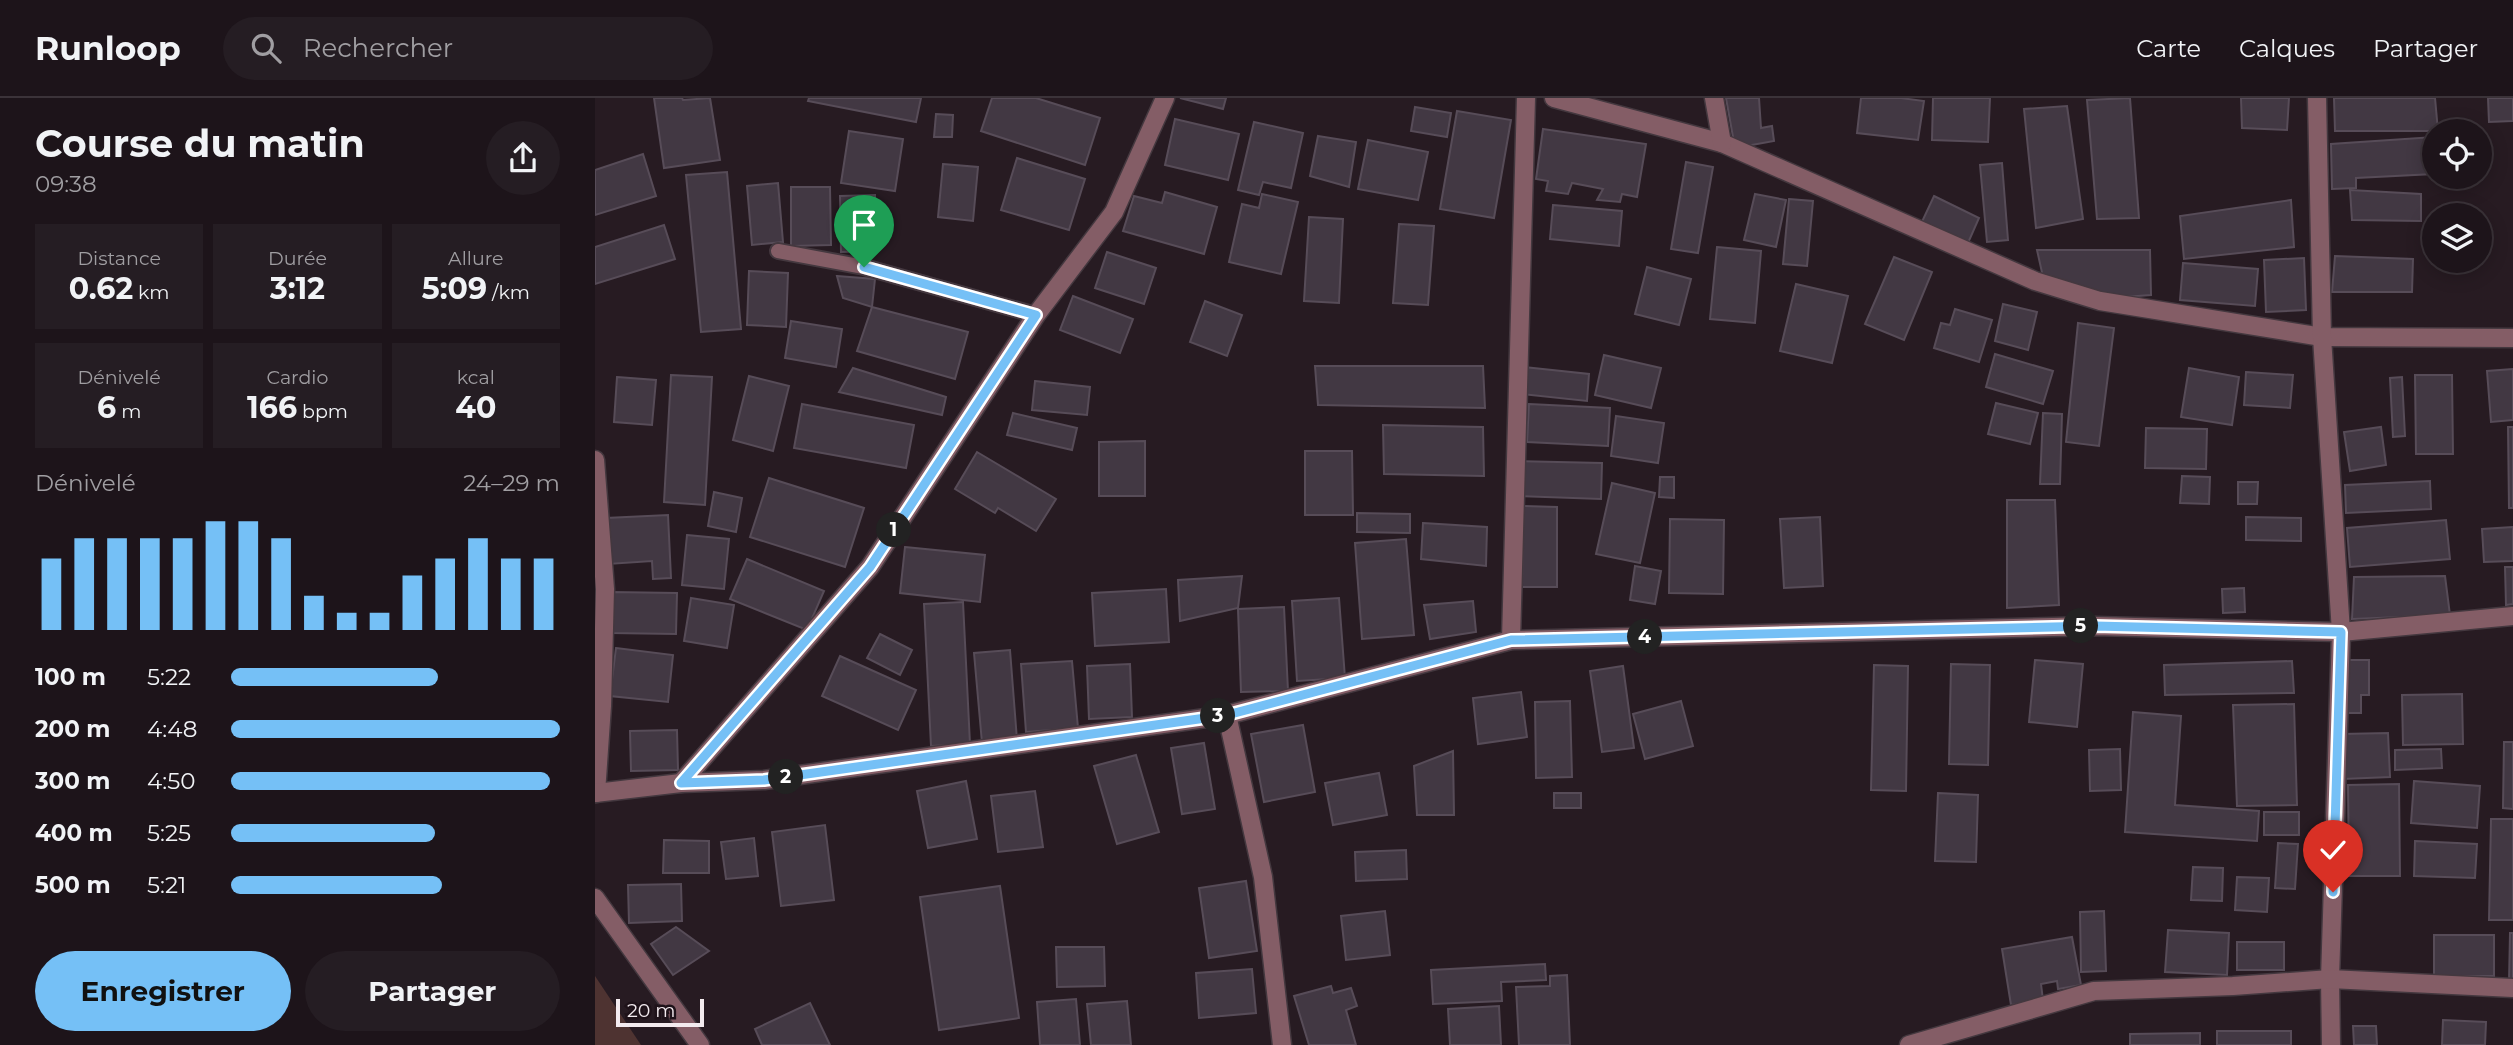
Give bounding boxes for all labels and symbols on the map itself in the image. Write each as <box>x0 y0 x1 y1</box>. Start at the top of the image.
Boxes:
pin <box>834 195 894 267</box>
pin: 1 <box>877 512 911 548</box>
pin: 5 <box>2063 608 2099 644</box>
pin: 4 <box>1627 620 1663 654</box>
pin: 3 <box>1201 698 1235 734</box>
pin: 2 <box>769 760 803 794</box>
pin <box>2303 820 2363 892</box>
scale bar <box>616 996 703 1028</box>

